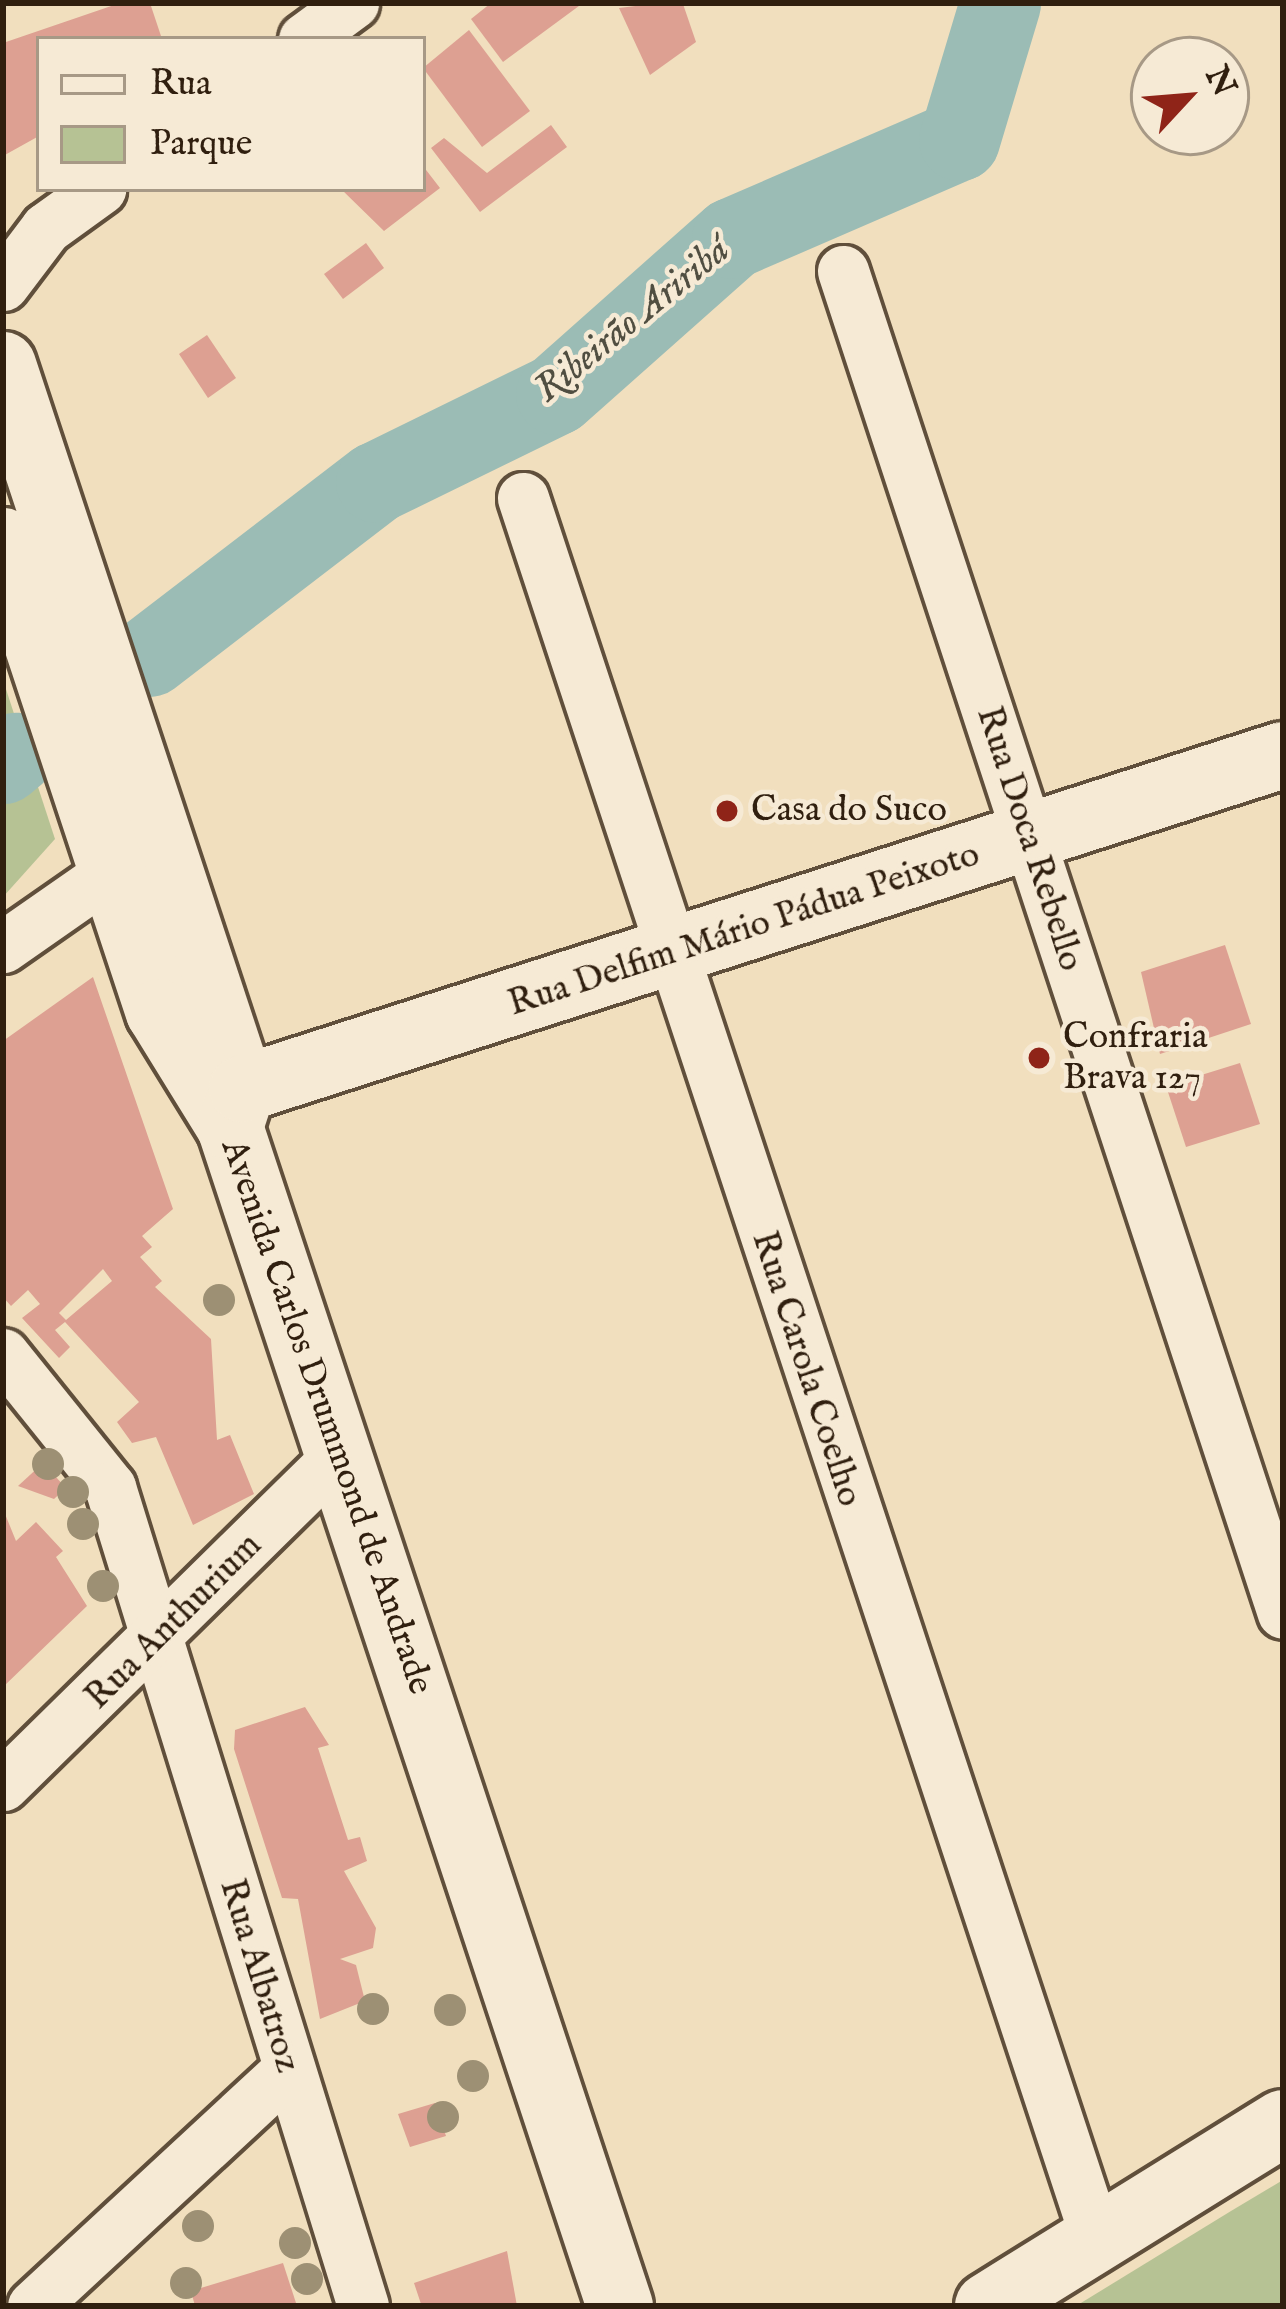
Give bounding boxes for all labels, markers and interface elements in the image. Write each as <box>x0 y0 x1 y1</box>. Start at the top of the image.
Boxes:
legend <box>36 36 426 192</box>
north arrow <box>1130 36 1250 156</box>
text: N <box>1195 59 1245 104</box>
text: Rua <box>150 61 211 107</box>
text: Parque <box>150 121 252 167</box>
water label: Ribeirão Ariribá <box>526 228 740 414</box>
street label: Rua Doca Rebello <box>966 702 1092 976</box>
place label: Casa do Suco <box>751 789 947 833</box>
marker: Casa do Suco <box>714 798 740 824</box>
street label: Rua Delfim Mário Pádua Peixoto <box>503 833 985 1027</box>
place label: Confraria Brava 127 <box>1063 1015 1207 1100</box>
marker: Confraria Brava 127 <box>1026 1045 1052 1071</box>
street label: Avenida Carlos Drummond de Andrade <box>211 1134 441 1700</box>
street label: Rua Carola Coelho <box>741 1226 871 1512</box>
street label: Rua Anthurium <box>77 1525 271 1719</box>
street label: Rua Albatroz <box>209 1874 309 2078</box>

